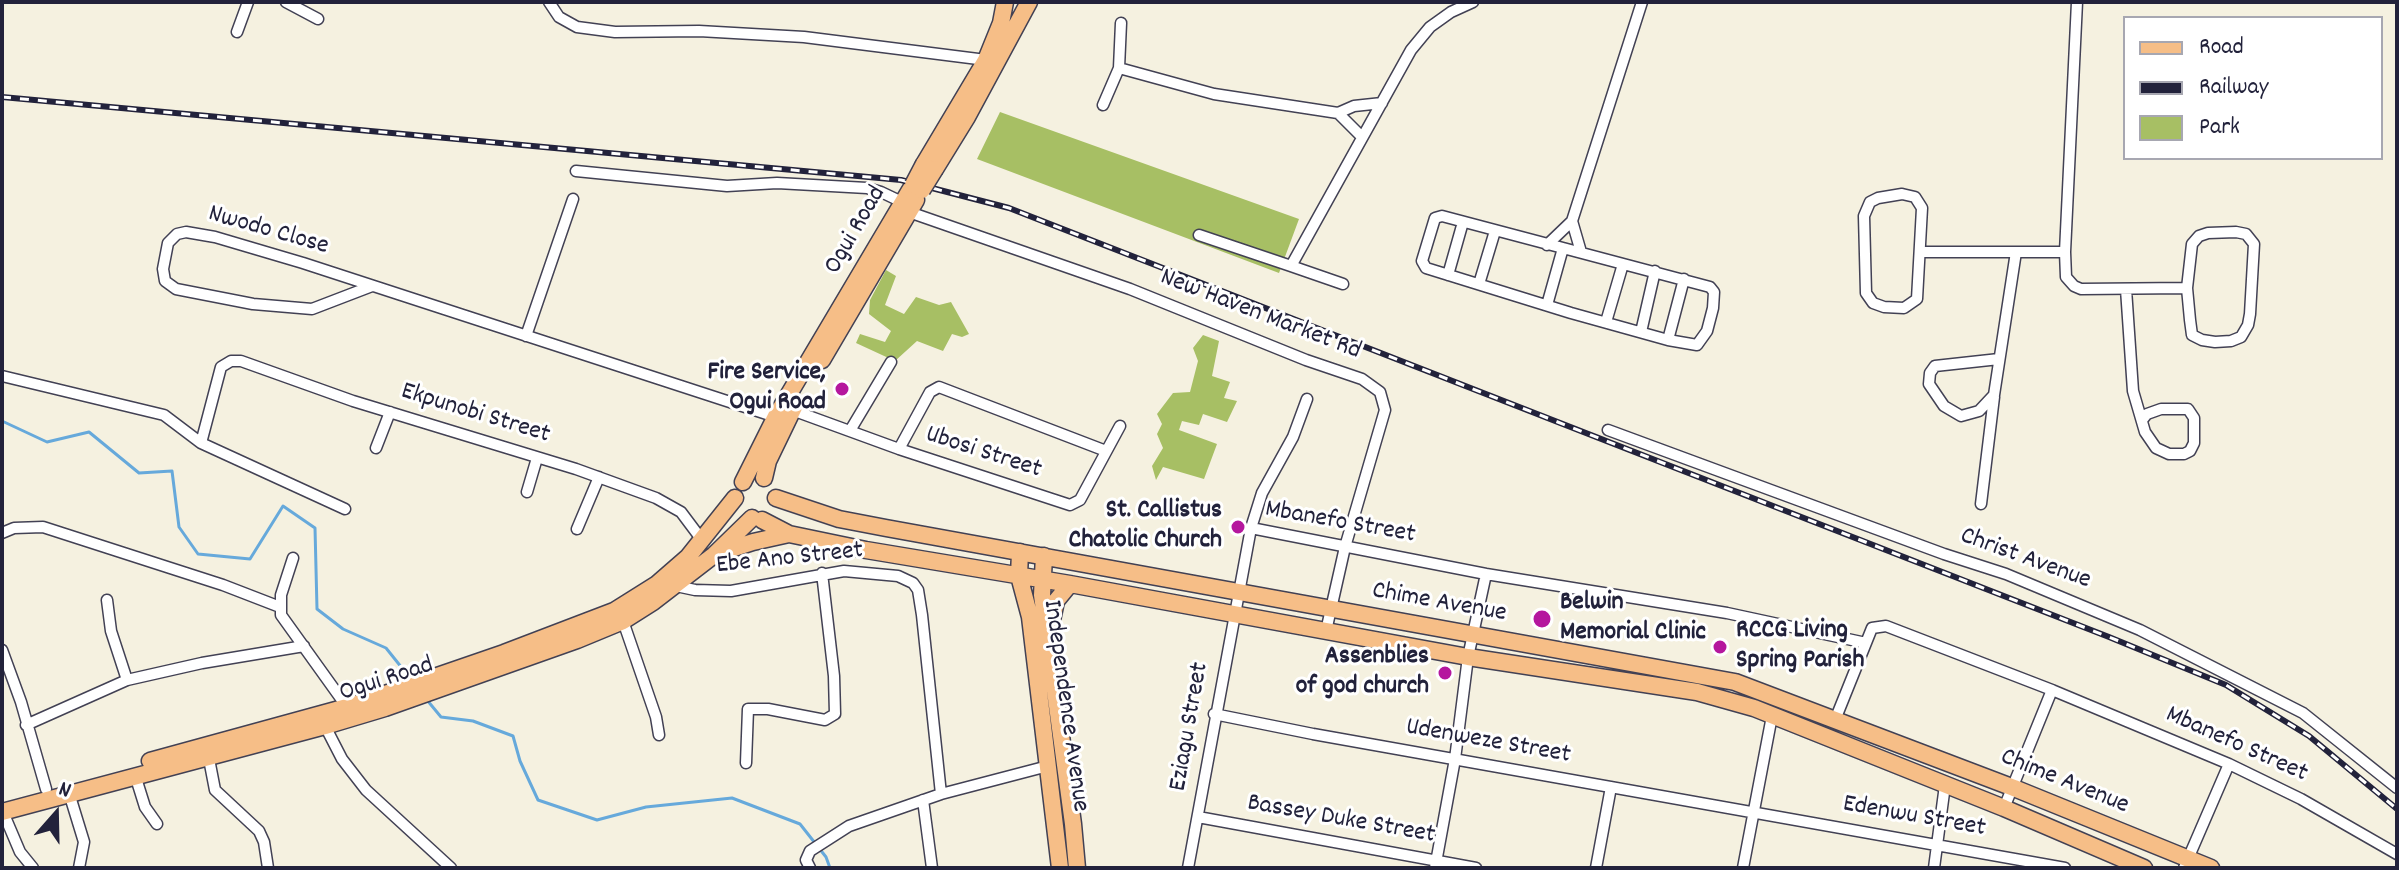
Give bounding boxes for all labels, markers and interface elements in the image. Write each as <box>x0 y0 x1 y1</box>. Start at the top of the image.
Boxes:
legend <box>2123 16 2383 160</box>
text: Road <box>2199 31 2244 65</box>
text: Railway <box>2199 71 2268 105</box>
text: Park <box>2199 111 2240 145</box>
street label: Ogui Road <box>819 181 895 281</box>
street label: Nwodo Close <box>204 200 332 264</box>
street label: New Haven Market Rd <box>1155 263 1365 369</box>
place label: Fire Service, Ogui Road <box>708 358 826 420</box>
street label: Ekpunobi Street <box>397 378 553 452</box>
marker: Fire Service, Ogui Road <box>833 380 851 398</box>
street label: Ubosi Street <box>921 421 1045 487</box>
street label: Mbanefo Street <box>1262 495 1418 553</box>
place label: St. Callistus Chatolic Church <box>1069 496 1222 558</box>
marker: St. Callistus Chatolic Church <box>1229 518 1247 536</box>
street label: Christ Avenue <box>1955 522 2095 598</box>
street label: Ebe Ano Street <box>715 537 865 583</box>
street label: Chime Avenue <box>1369 577 1509 631</box>
place label: Belwin Memorial Clinic <box>1560 588 1706 650</box>
street label: Independence Avenue <box>1034 598 1094 814</box>
marker: Belwin Memorial Clinic <box>1531 608 1553 630</box>
place label: RCCG Living Spring Parish <box>1736 616 1864 678</box>
marker: RCCG Living Spring Parish <box>1711 638 1729 656</box>
place label: Assenblies of god church <box>1296 642 1429 704</box>
street label: Ogui Road <box>336 651 438 711</box>
street label: Eziagu Street <box>1164 660 1218 794</box>
marker: Assenblies of god church <box>1436 664 1454 682</box>
street label: Mbanefo Street <box>2160 701 2312 791</box>
street label: Udenweze Street <box>1403 713 1573 773</box>
street label: Chime Avenue <box>1995 743 2133 823</box>
north arrow <box>16 774 96 854</box>
text: N <box>54 775 75 807</box>
street label: Bassey Duke Street <box>1245 789 1437 853</box>
street label: Edenwu Street <box>1840 790 1988 846</box>

